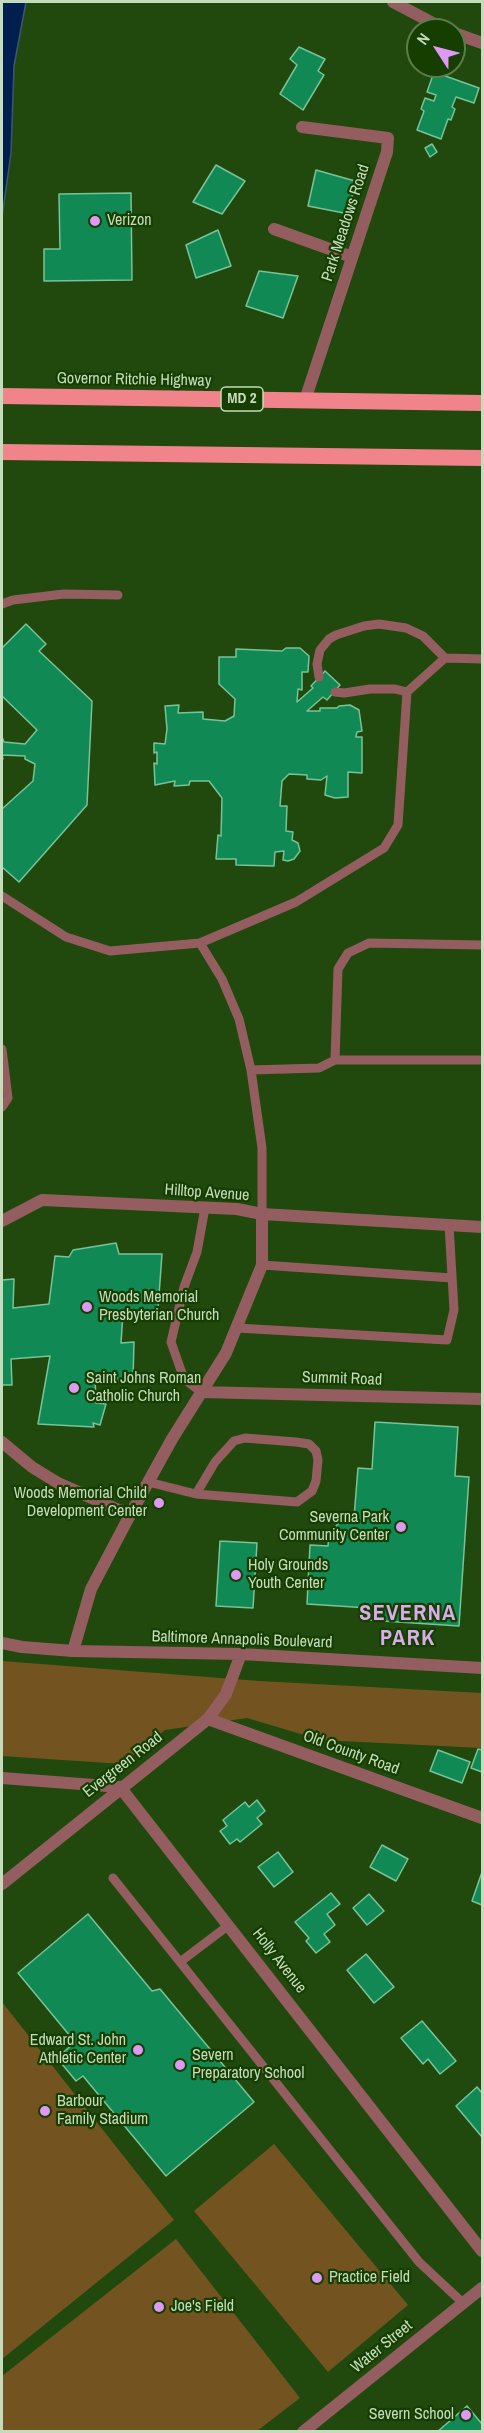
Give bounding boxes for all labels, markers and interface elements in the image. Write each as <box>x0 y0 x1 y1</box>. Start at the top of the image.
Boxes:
north arrow <box>406 18 466 78</box>
text: N <box>411 28 435 49</box>
street label: Park Meadows Road <box>318 162 374 284</box>
place label: Verizon <box>107 211 151 231</box>
marker: Verizon <box>88 214 102 228</box>
street label: Governor Ritchie Highway <box>57 369 211 391</box>
road number: MD 2 <box>221 387 263 411</box>
street label: Hilltop Avenue <box>164 1180 250 1206</box>
place label: Woods Memorial Presbyterian Church <box>99 1288 219 1326</box>
marker: Woods Memorial Presbyterian Church <box>80 1300 94 1314</box>
street label: Summit Road <box>302 1368 382 1390</box>
place label: Saint Johns Roman Catholic Church <box>86 1369 201 1407</box>
marker: Saint Johns Roman Catholic Church <box>67 1381 81 1395</box>
place label: Woods Memorial Child Development Center <box>14 1484 147 1522</box>
marker: Woods Memorial Child Development Center <box>152 1496 166 1510</box>
place label: Severna Park Community Center <box>279 1508 389 1546</box>
marker: Severna Park Community Center <box>394 1520 408 1534</box>
place label: Holy Grounds Youth Center <box>248 1556 328 1594</box>
marker: Holy Grounds Youth Center <box>229 1568 243 1582</box>
district label: SEVERNA PARK <box>359 1601 457 1652</box>
street label: Baltimore Annapolis Boulevard <box>151 1627 333 1653</box>
street label: Old County Road <box>300 1727 402 1779</box>
street label: Evergreen Road <box>79 1728 167 1802</box>
street label: Holly Avenue <box>248 1925 310 1997</box>
place label: Edward St. John Athletic Center <box>30 2031 126 2069</box>
marker: Edward St. John Athletic Center <box>131 2043 145 2057</box>
place label: Severn Preparatory School <box>192 2046 304 2084</box>
marker: Severn Preparatory School <box>173 2058 187 2072</box>
place label: Barbour Family Stadium <box>57 2092 148 2130</box>
marker: Barbour Family Stadium <box>38 2104 52 2118</box>
place label: Practice Field <box>329 2268 410 2288</box>
marker: Practice Field <box>310 2271 324 2285</box>
place label: Joe's Field <box>171 2297 234 2317</box>
marker: Joe's Field <box>152 2300 166 2314</box>
street label: Water Street <box>348 2317 416 2377</box>
place label: Severn School <box>369 2405 454 2425</box>
marker: Severn School <box>459 2408 473 2422</box>

